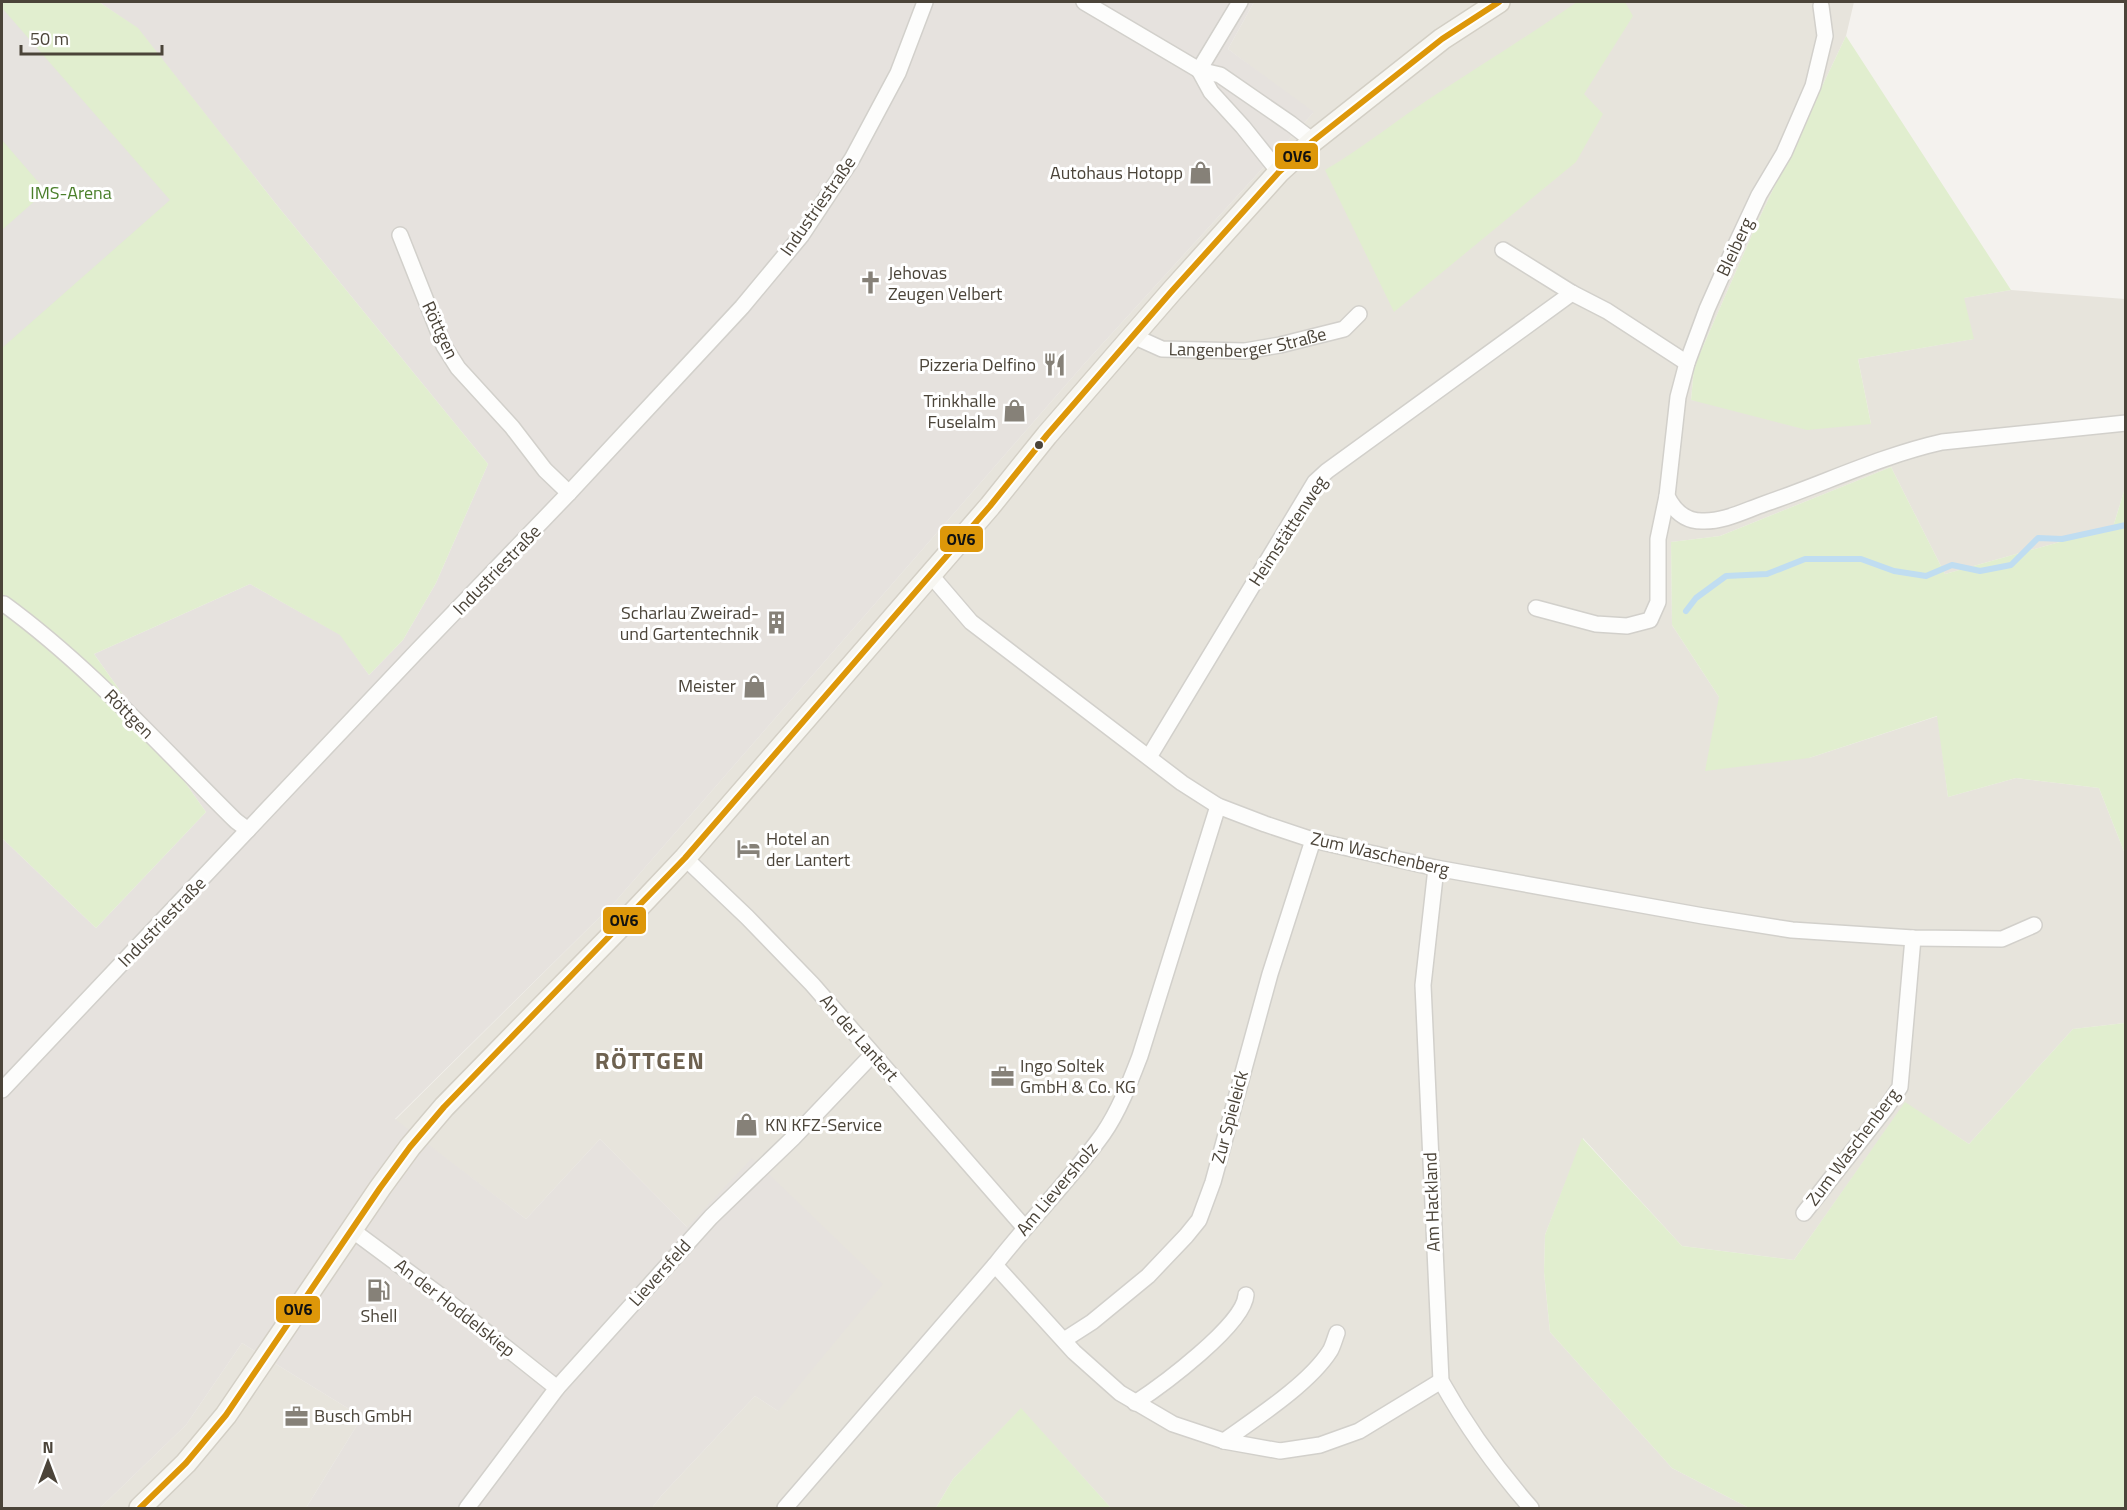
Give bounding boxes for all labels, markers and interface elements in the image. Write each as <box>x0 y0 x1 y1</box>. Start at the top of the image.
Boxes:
scale bar <box>21 18 162 56</box>
text: 50 m <box>30 25 69 52</box>
line badge: OV6 <box>1274 142 1319 170</box>
text: OV6 <box>1283 144 1311 168</box>
street label: Industriestraße <box>773 150 862 261</box>
place label: Autohaus Hotopp <box>1050 159 1183 186</box>
shop icon: Autohaus Hotopp <box>1188 160 1214 186</box>
park label: IMS-Arena <box>30 179 112 206</box>
street label: Bleiberg <box>1709 213 1760 281</box>
place label: Jehovas Zeugen Velbert <box>888 259 1003 307</box>
church icon: Jehovas Zeugen Velbert <box>857 270 883 296</box>
street label: Röttgen <box>415 296 466 363</box>
street label: Langenberger Straße <box>1168 320 1329 364</box>
place label: Pizzeria Delfino <box>919 351 1036 378</box>
restaurant icon: Pizzeria Delfino <box>1041 352 1067 378</box>
place label: Trinkhalle Fuselalm <box>924 387 996 435</box>
shop icon: Trinkhalle Fuselalm <box>1001 398 1027 424</box>
unlabelled marker <box>1033 439 1045 451</box>
street label: Heimstättenweg <box>1242 470 1334 591</box>
street label: Industriestraße <box>446 518 547 621</box>
line badge: OV6 <box>939 525 984 553</box>
text: OV6 <box>947 527 975 551</box>
place label: Scharlau Zweirad- und Gartentechnik <box>620 599 759 647</box>
building icon: Scharlau Zweirad- und Gartentechnik <box>764 610 790 636</box>
place label: Meister <box>678 672 736 699</box>
shop icon: Meister <box>741 673 767 699</box>
street label: Röttgen <box>98 683 160 745</box>
street label: Zum Waschenberg <box>1308 824 1452 883</box>
place label: Hotel an der Lantert <box>766 825 851 873</box>
hotel icon: Hotel an der Lantert <box>735 836 761 862</box>
street label: Industriestraße <box>111 870 212 973</box>
line badge: OV6 <box>602 906 647 935</box>
text: OV6 <box>610 908 638 932</box>
street label: An der Lantert <box>814 988 906 1088</box>
district label: RÖTTGEN <box>595 1042 705 1078</box>
place label: Ingo Soltek GmbH & Co. KG <box>1020 1052 1136 1100</box>
office icon: Ingo Soltek GmbH & Co. KG <box>989 1063 1015 1089</box>
street label: Zur Spieleick <box>1204 1067 1255 1166</box>
street label: Zum Waschenberg <box>1799 1082 1906 1211</box>
place label: KN KFZ-Service <box>765 1111 882 1138</box>
shop icon: KN KFZ-Service <box>734 1112 760 1138</box>
street label: Am Lieversholz <box>1009 1136 1104 1241</box>
street label: Am Hackland <box>1416 1152 1447 1252</box>
street label: Lieversfeld <box>622 1233 697 1312</box>
street label: An der Hoddelskiep <box>389 1252 521 1363</box>
fuel station icon: Shell <box>366 1277 392 1303</box>
line badge: OV6 <box>275 1295 321 1324</box>
text: OV6 <box>284 1297 312 1321</box>
place label: Shell <box>361 1302 397 1329</box>
place label: Busch GmbH <box>314 1402 412 1429</box>
office icon: Busch GmbH <box>283 1403 309 1429</box>
north arrow <box>18 1432 78 1492</box>
text: N <box>42 1435 54 1459</box>

